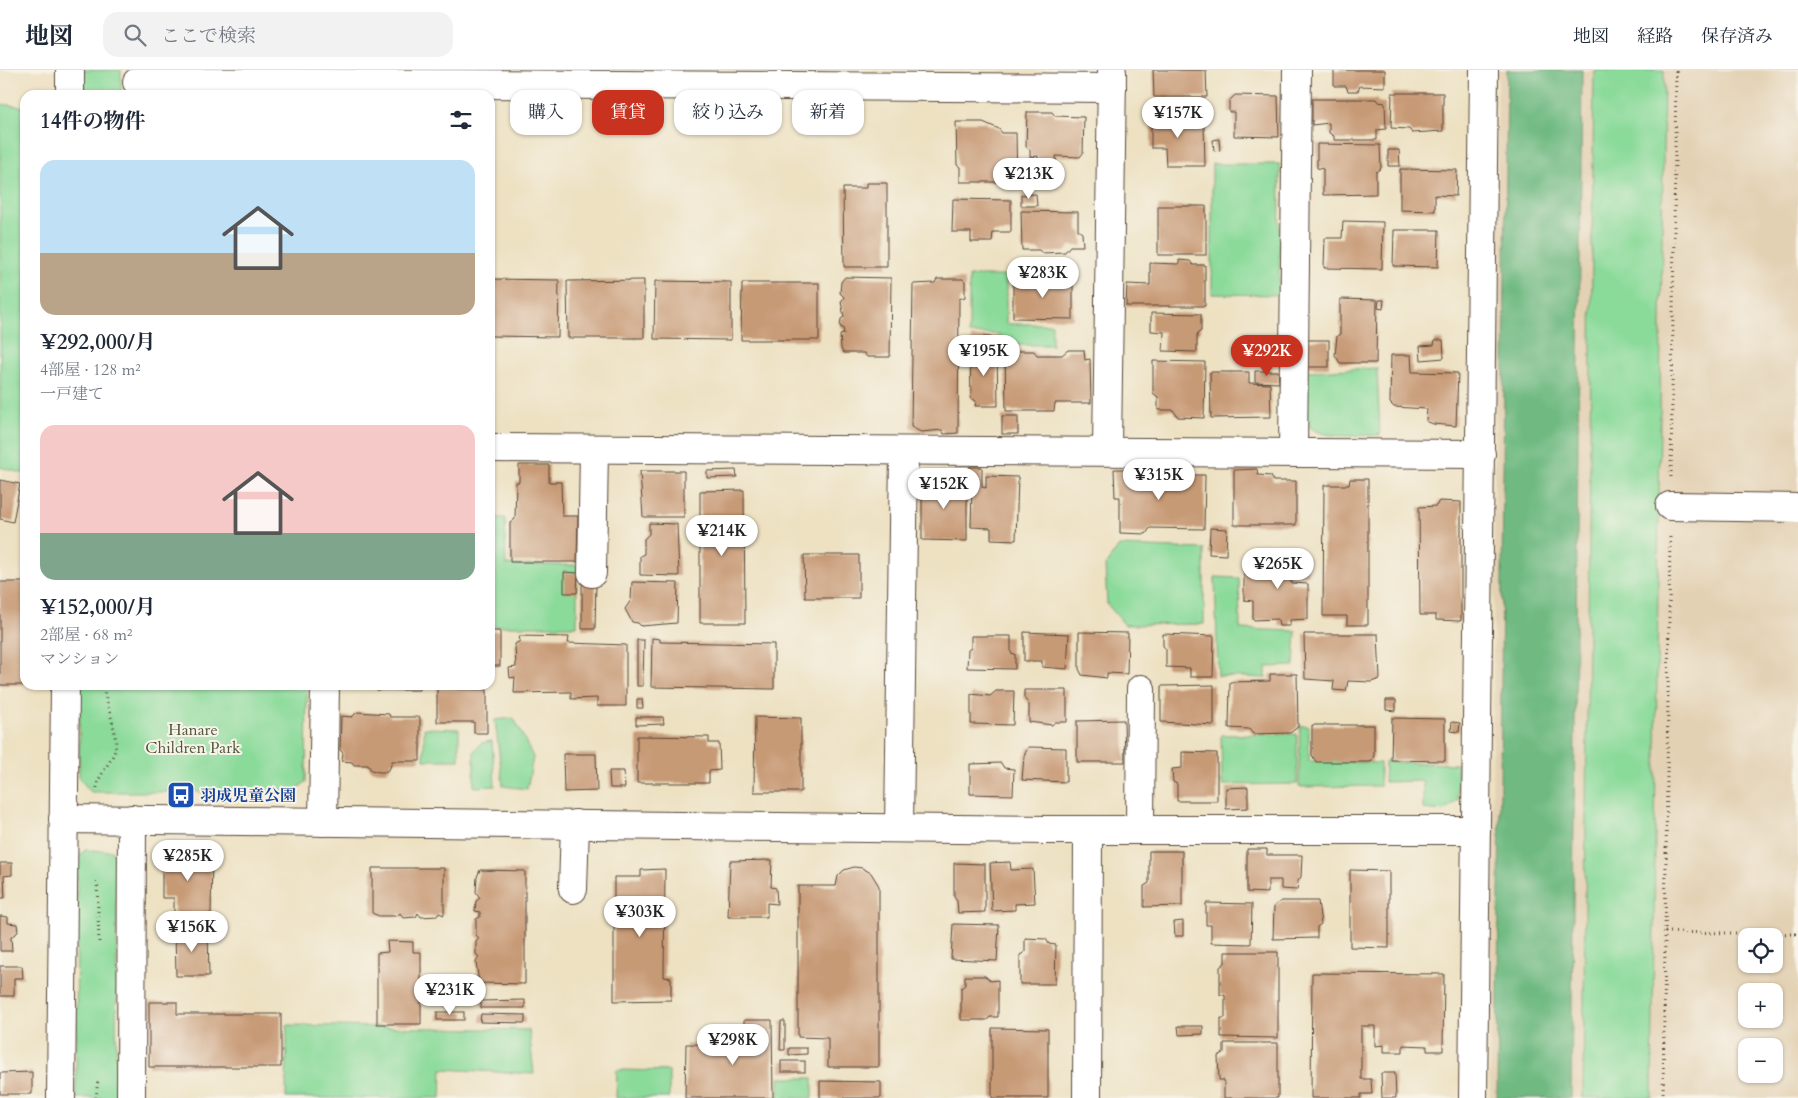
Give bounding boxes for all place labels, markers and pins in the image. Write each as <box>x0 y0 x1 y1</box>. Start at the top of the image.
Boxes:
pin: ¥157K <box>1143 97 1213 139</box>
pin: ¥213K <box>994 158 1064 200</box>
pin: ¥283K <box>1008 256 1078 299</box>
pin: ¥195K <box>949 334 1019 377</box>
pin: ¥292K <box>1232 334 1302 377</box>
pin: ¥315K <box>1124 458 1194 501</box>
pin: ¥152K <box>909 468 979 510</box>
pin: ¥214K <box>687 514 757 557</box>
pin: ¥265K <box>1243 548 1313 590</box>
bus stop icon: 羽成児童公園 <box>166 780 196 810</box>
place label: 羽成児童公園 <box>200 785 296 807</box>
pin: ¥285K <box>153 840 223 882</box>
pin: ¥303K <box>605 896 675 938</box>
pin: ¥156K <box>157 910 227 953</box>
pin: ¥231K <box>415 974 485 1016</box>
pin: ¥298K <box>698 1024 768 1066</box>

